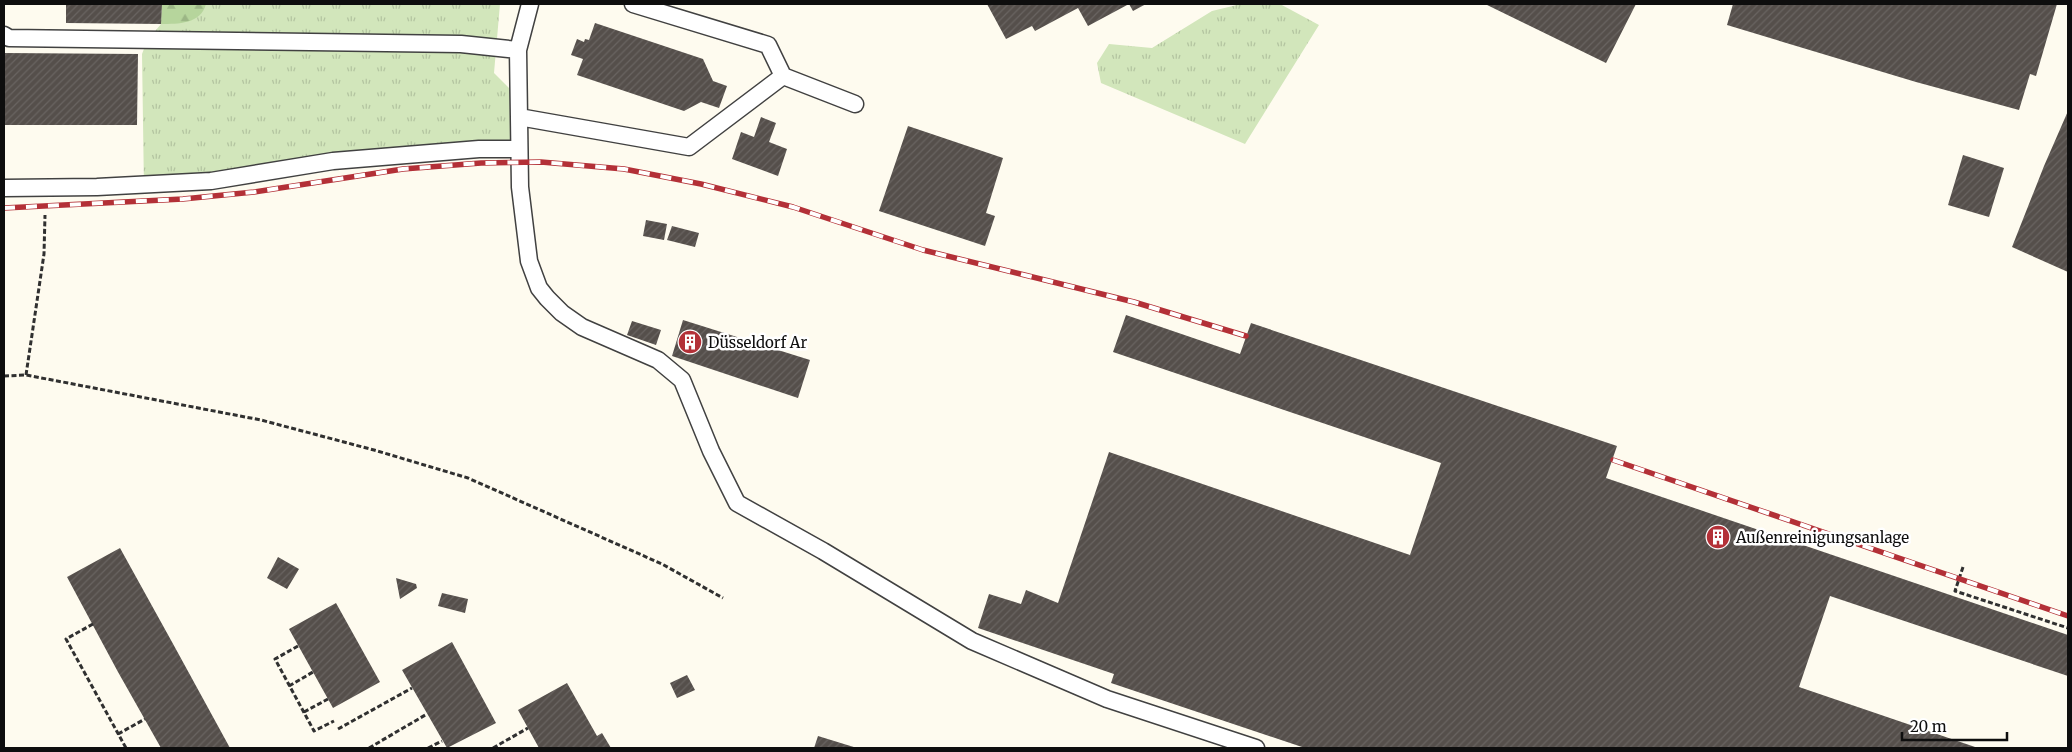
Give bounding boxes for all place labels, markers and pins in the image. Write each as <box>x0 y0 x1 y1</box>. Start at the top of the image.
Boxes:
building icon: Düsseldorf Ar <box>677 329 703 355</box>
place label: Düsseldorf Ar <box>708 333 807 352</box>
building icon: Außenreinigungsanlage <box>1705 524 1731 550</box>
place label: Außenreinigungsanlage <box>1735 528 1909 547</box>

